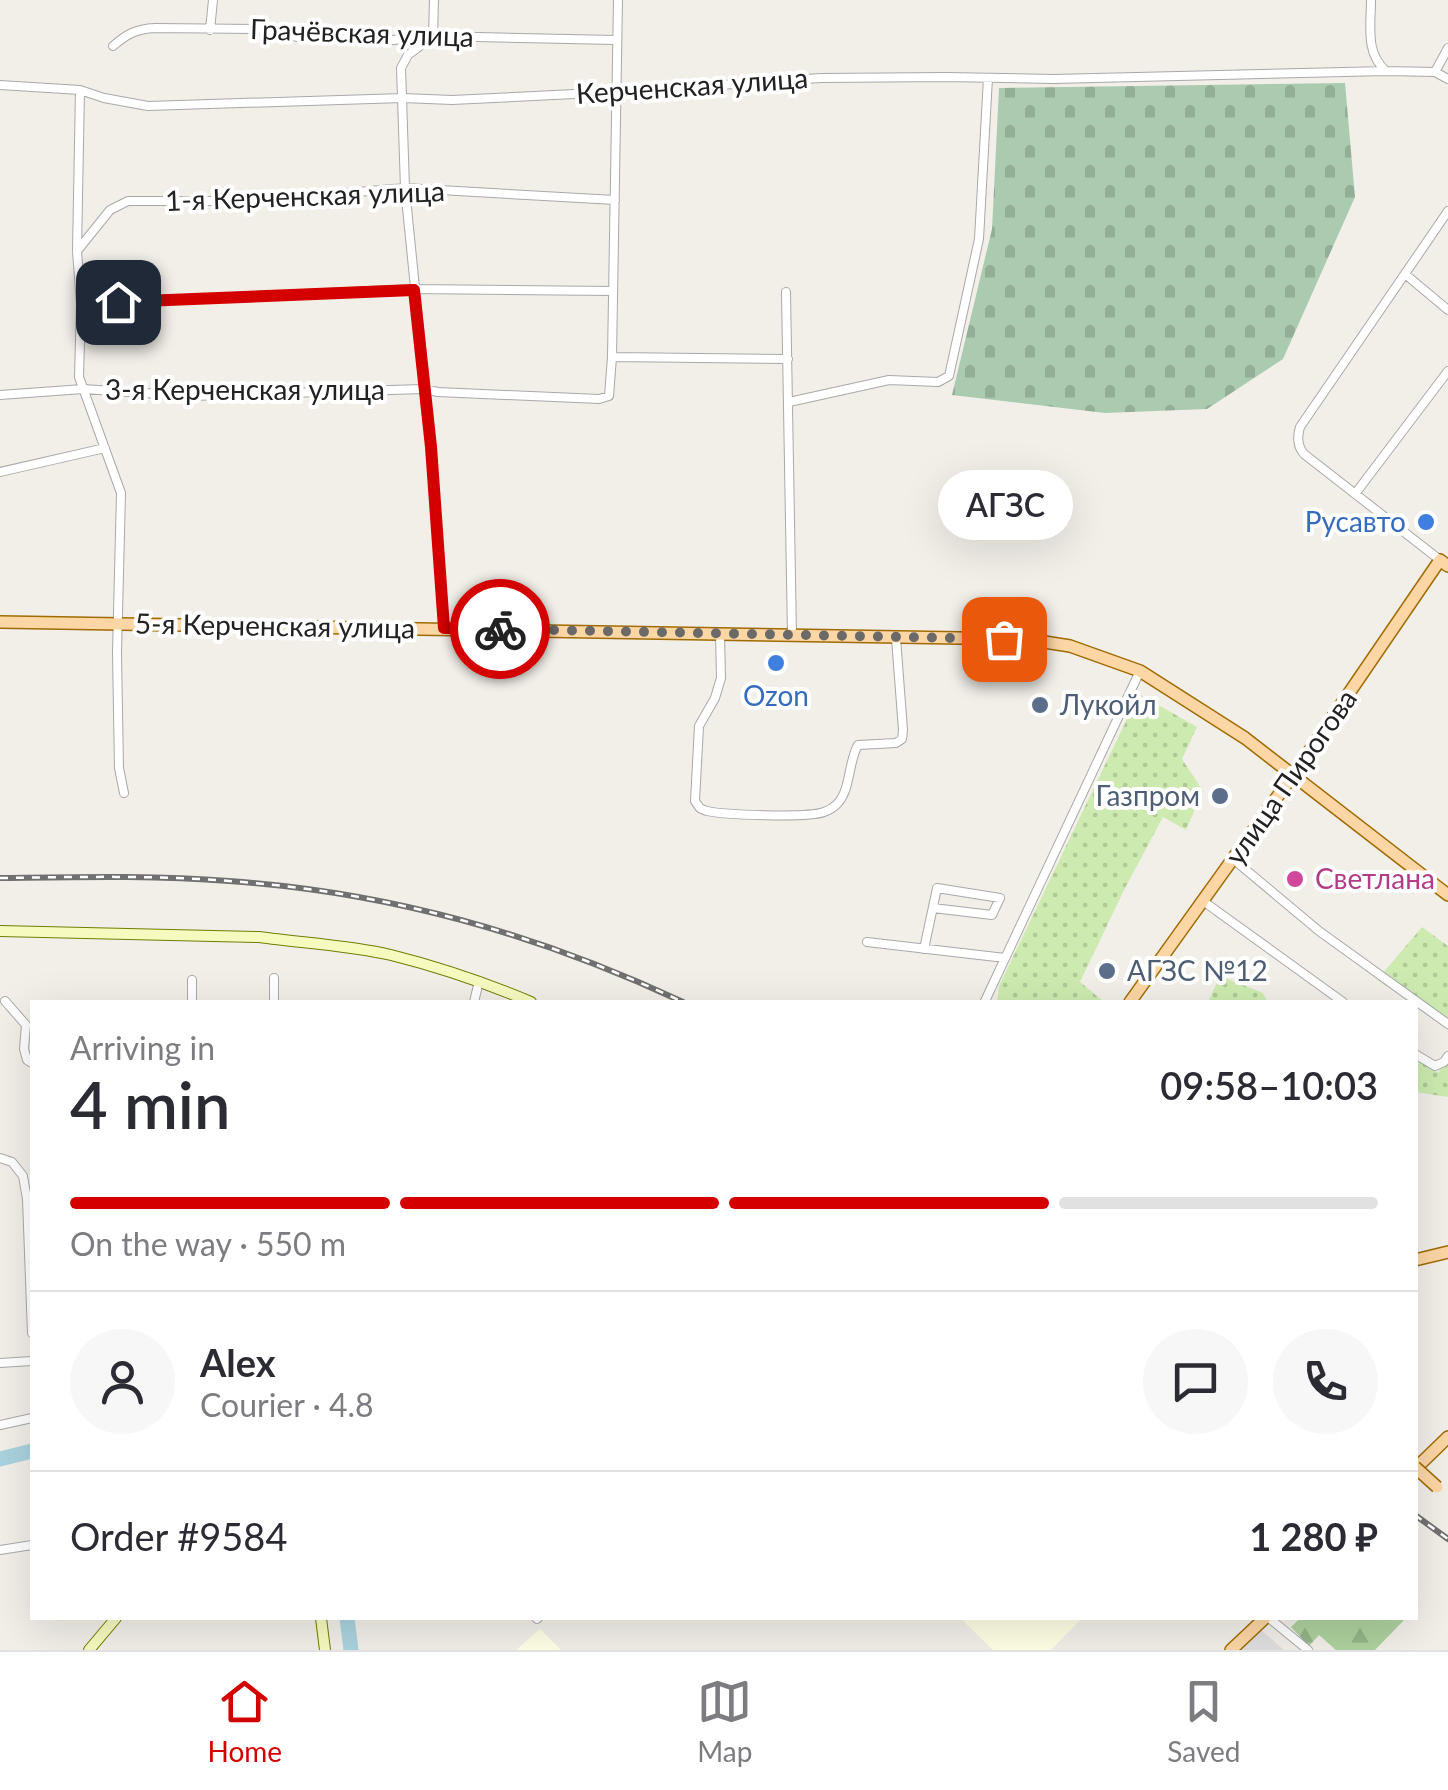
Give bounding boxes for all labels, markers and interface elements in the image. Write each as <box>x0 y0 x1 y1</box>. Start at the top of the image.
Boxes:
street label: Грачёвская улица <box>250 11 474 53</box>
street label: Керченская улица <box>575 60 809 110</box>
street label: 1-я Керченская улица <box>164 173 445 217</box>
pin <box>76 260 161 345</box>
icon: home <box>91 275 146 330</box>
street label: 3-я Керченская улица <box>105 372 385 406</box>
callout: АГЗС <box>936 469 1072 539</box>
text: АГЗС <box>966 485 1045 524</box>
place label: Русавто <box>1305 504 1406 538</box>
marker: Русавто <box>1415 511 1437 533</box>
courier <box>450 579 550 679</box>
pin <box>962 597 1047 682</box>
icon: bike <box>473 602 528 657</box>
street label: 5-я Керченская улица <box>135 606 415 644</box>
icon: bag <box>977 612 1032 667</box>
marker: Ozon <box>765 652 787 674</box>
place label: Ozon <box>743 678 809 712</box>
street label: улица Пирогова <box>1217 682 1363 871</box>
place label: Лукойл <box>1059 687 1157 721</box>
marker: Лукойл <box>1029 694 1051 716</box>
place label: Газпром <box>1096 778 1200 812</box>
marker: Газпром <box>1209 785 1231 807</box>
place label: Светлана <box>1315 861 1435 895</box>
marker: Светлана <box>1284 868 1306 890</box>
place label: АГЗС №12 <box>1127 953 1268 987</box>
marker: АГЗС №12 <box>1096 960 1118 982</box>
text: Arriving in <box>70 1028 215 1067</box>
text: 09:58–10:03 <box>1160 1062 1378 1108</box>
text: 4 min <box>70 1065 230 1143</box>
text: On the way · 550 m <box>70 1224 346 1263</box>
button: person <box>70 1329 175 1434</box>
button: chat <box>1143 1329 1248 1434</box>
button: phone <box>1273 1329 1378 1434</box>
text: Alex <box>200 1339 276 1385</box>
text: Courier · 4.8 <box>200 1385 374 1424</box>
text: Order #9584 <box>70 1513 287 1559</box>
text: 1 280 ₽ <box>1249 1513 1378 1559</box>
tab: Home <box>208 1674 282 1768</box>
tab: Map <box>697 1674 752 1768</box>
tab: Saved <box>1167 1674 1240 1768</box>

